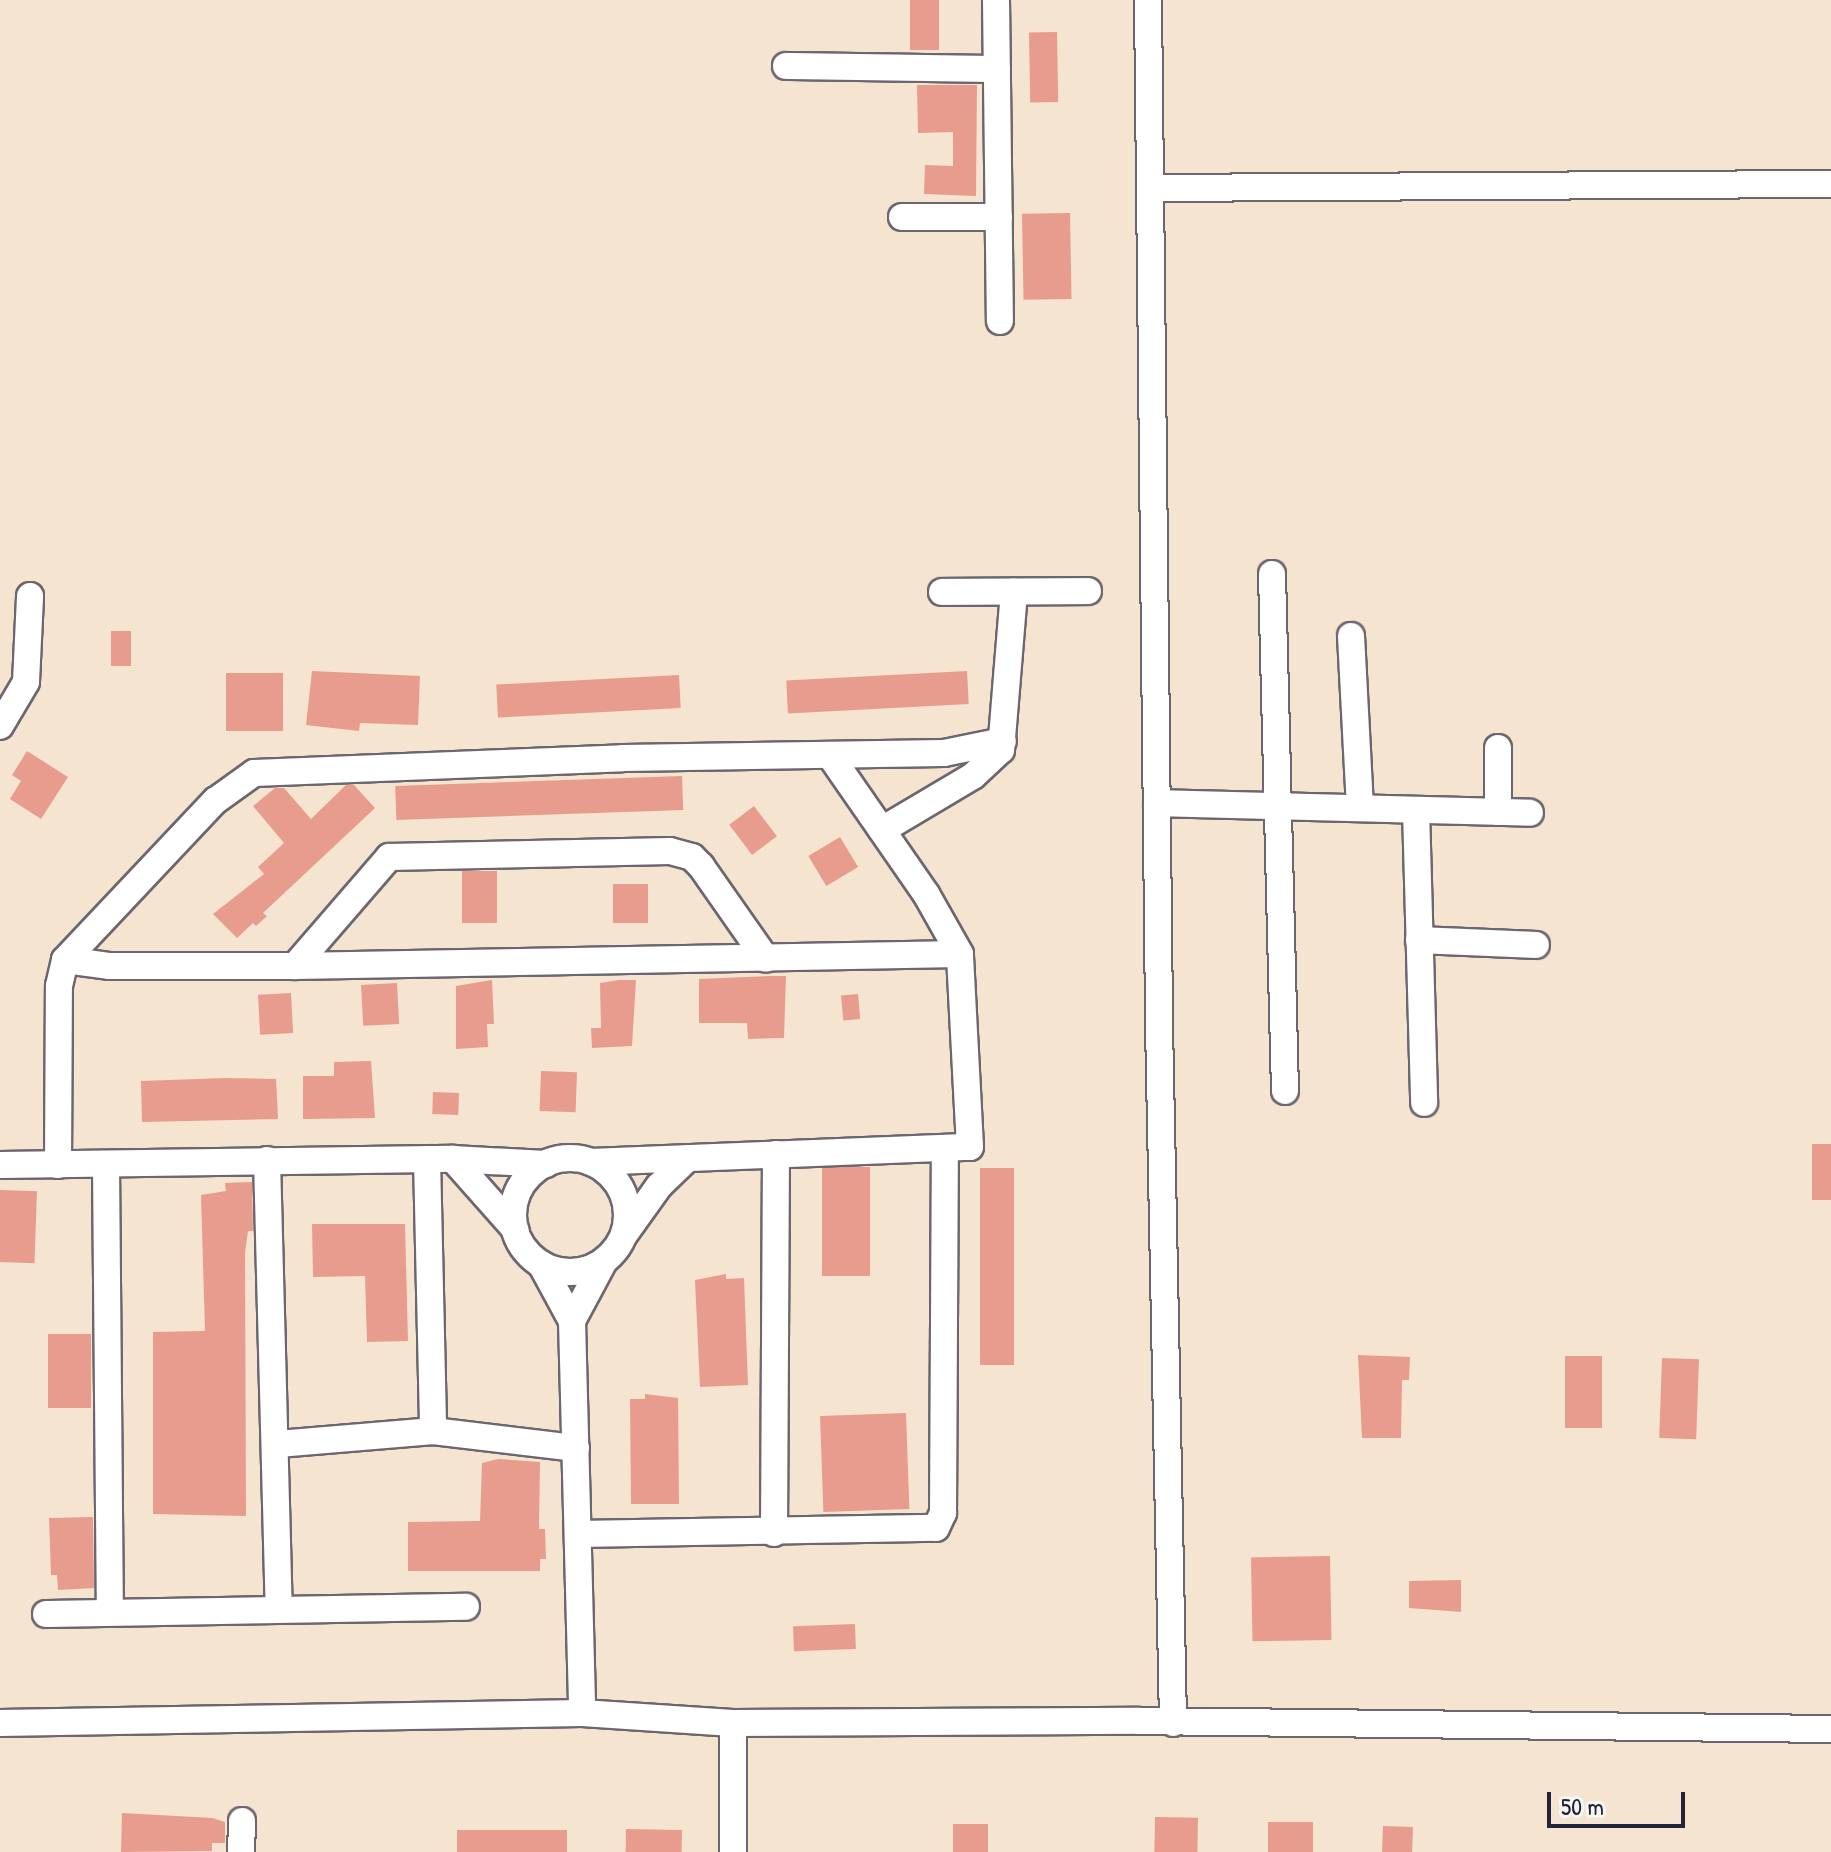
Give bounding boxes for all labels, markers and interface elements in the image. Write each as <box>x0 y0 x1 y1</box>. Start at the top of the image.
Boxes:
scale bar <box>1551 1776 1689 1826</box>
text: 50 m <box>1561 1790 1604 1822</box>

